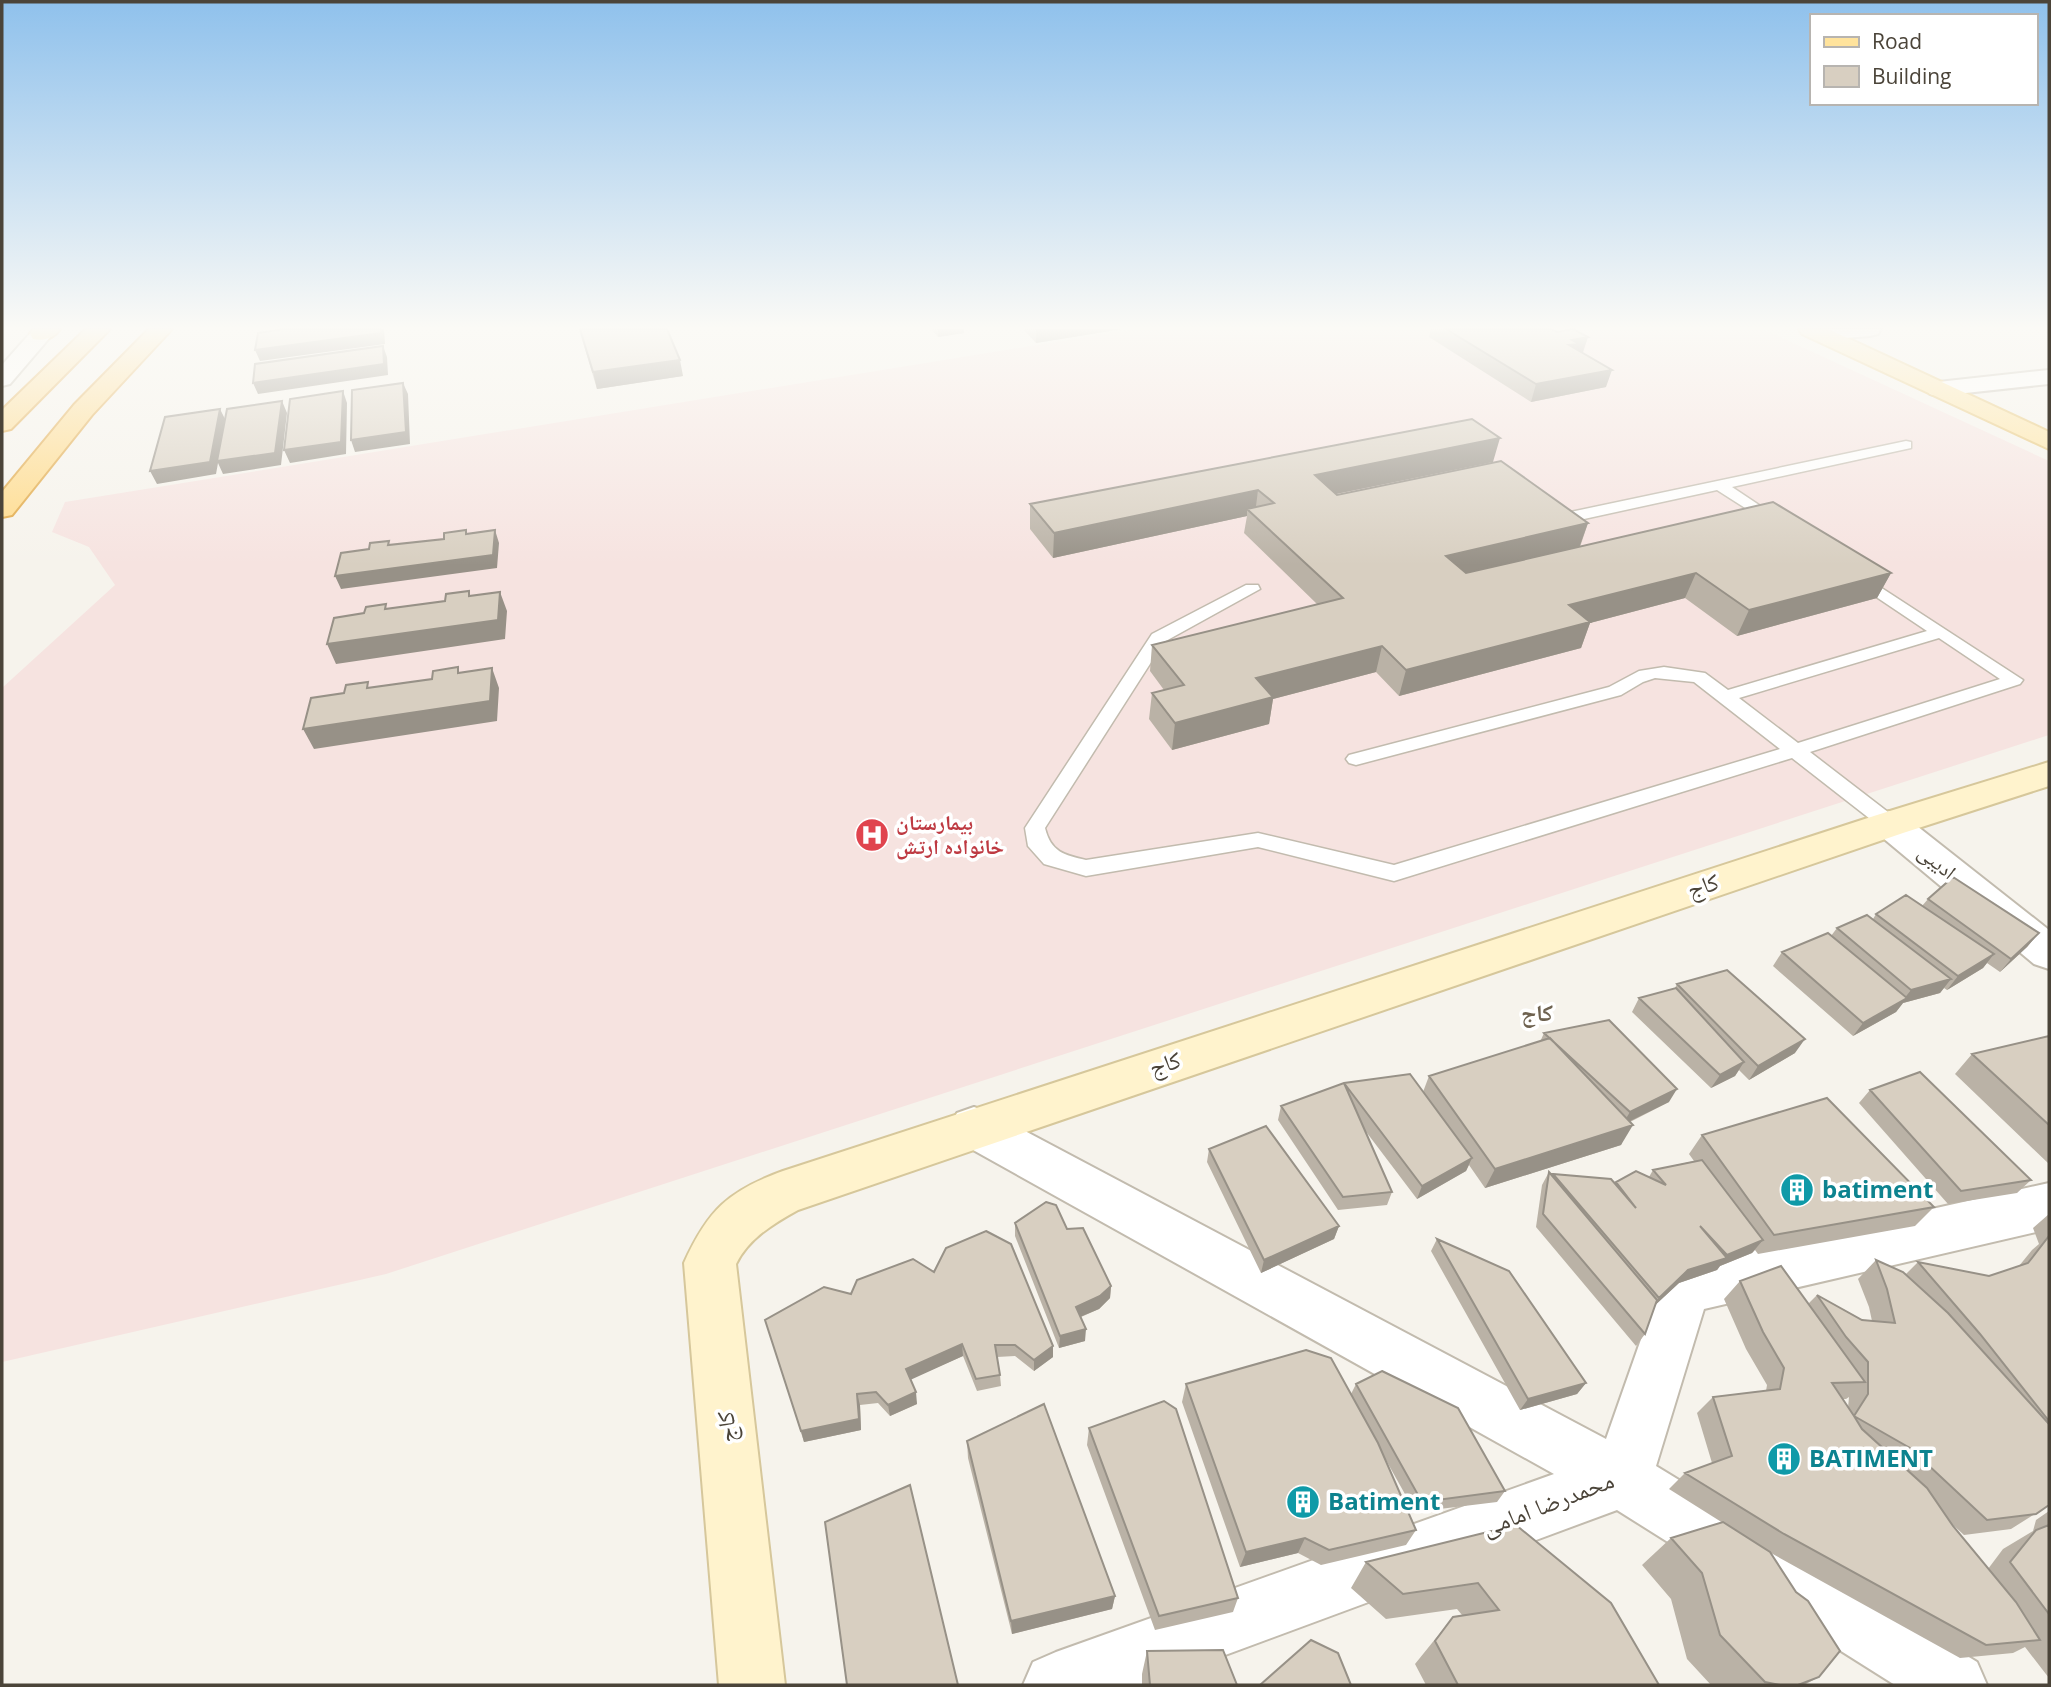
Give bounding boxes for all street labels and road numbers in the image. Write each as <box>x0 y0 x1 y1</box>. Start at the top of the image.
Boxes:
street label: ادیبی <box>1913 837 1963 885</box>
street label: کاج <box>1683 864 1723 905</box>
street label: کاج <box>1145 1042 1185 1083</box>
street label: کاج <box>707 1410 744 1444</box>
street label: محمدرضا امامی <box>1477 1462 1618 1543</box>

